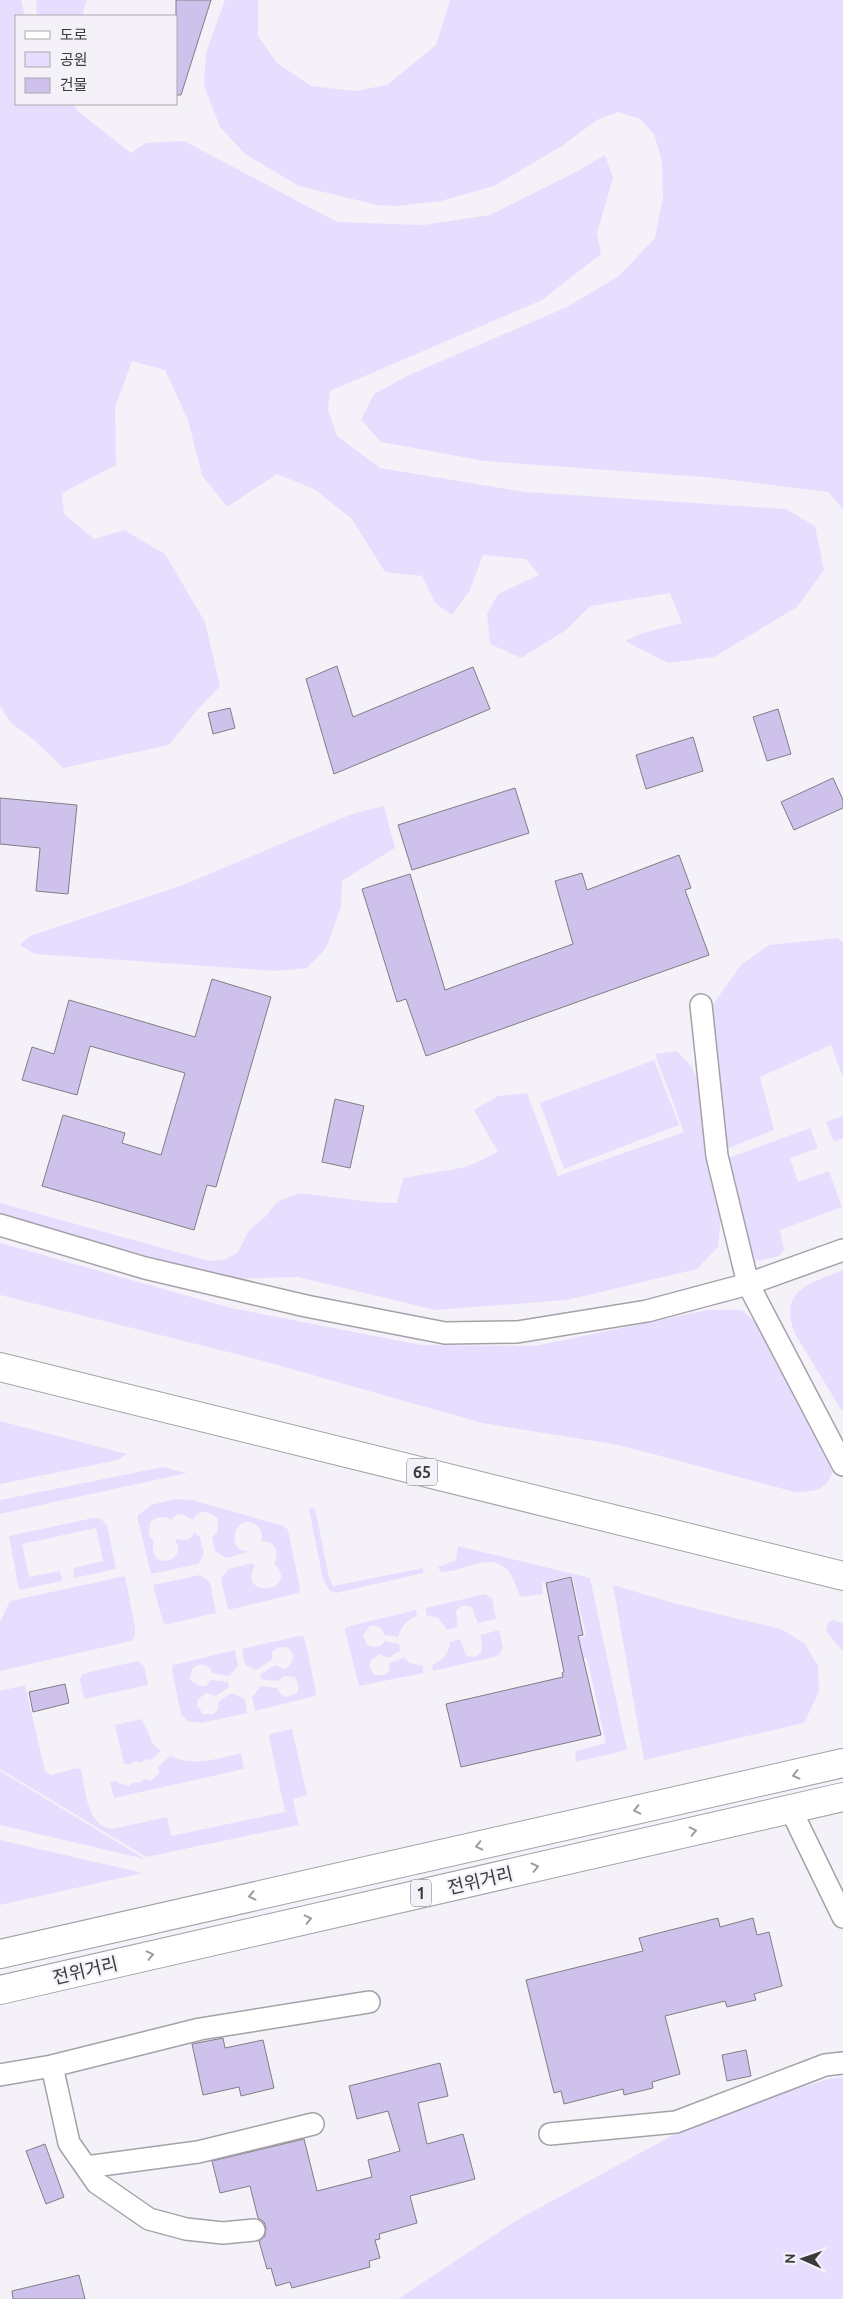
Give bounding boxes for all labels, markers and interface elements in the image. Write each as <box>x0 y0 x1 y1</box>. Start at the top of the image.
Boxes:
legend <box>15 15 178 105</box>
text: 도로 <box>60 26 88 43</box>
text: 공원 <box>60 51 88 68</box>
text: 건물 <box>60 76 88 93</box>
road number: 65 <box>407 1458 437 1485</box>
one-way arrow <box>792 1769 800 1779</box>
one-way arrow <box>633 1804 642 1815</box>
one-way arrow <box>689 1826 698 1837</box>
one-way arrow <box>474 1840 483 1850</box>
one-way arrow <box>530 1862 539 1873</box>
street label: 전위거리 <box>445 1863 515 1897</box>
road number: 1 <box>411 1880 431 1906</box>
one-way arrow <box>247 1891 256 1901</box>
one-way arrow <box>304 1914 313 1925</box>
one-way arrow <box>145 1950 154 1961</box>
street label: 전위거리 <box>50 1953 120 1987</box>
north arrow <box>778 2234 828 2284</box>
text: N <box>782 2253 798 2264</box>

